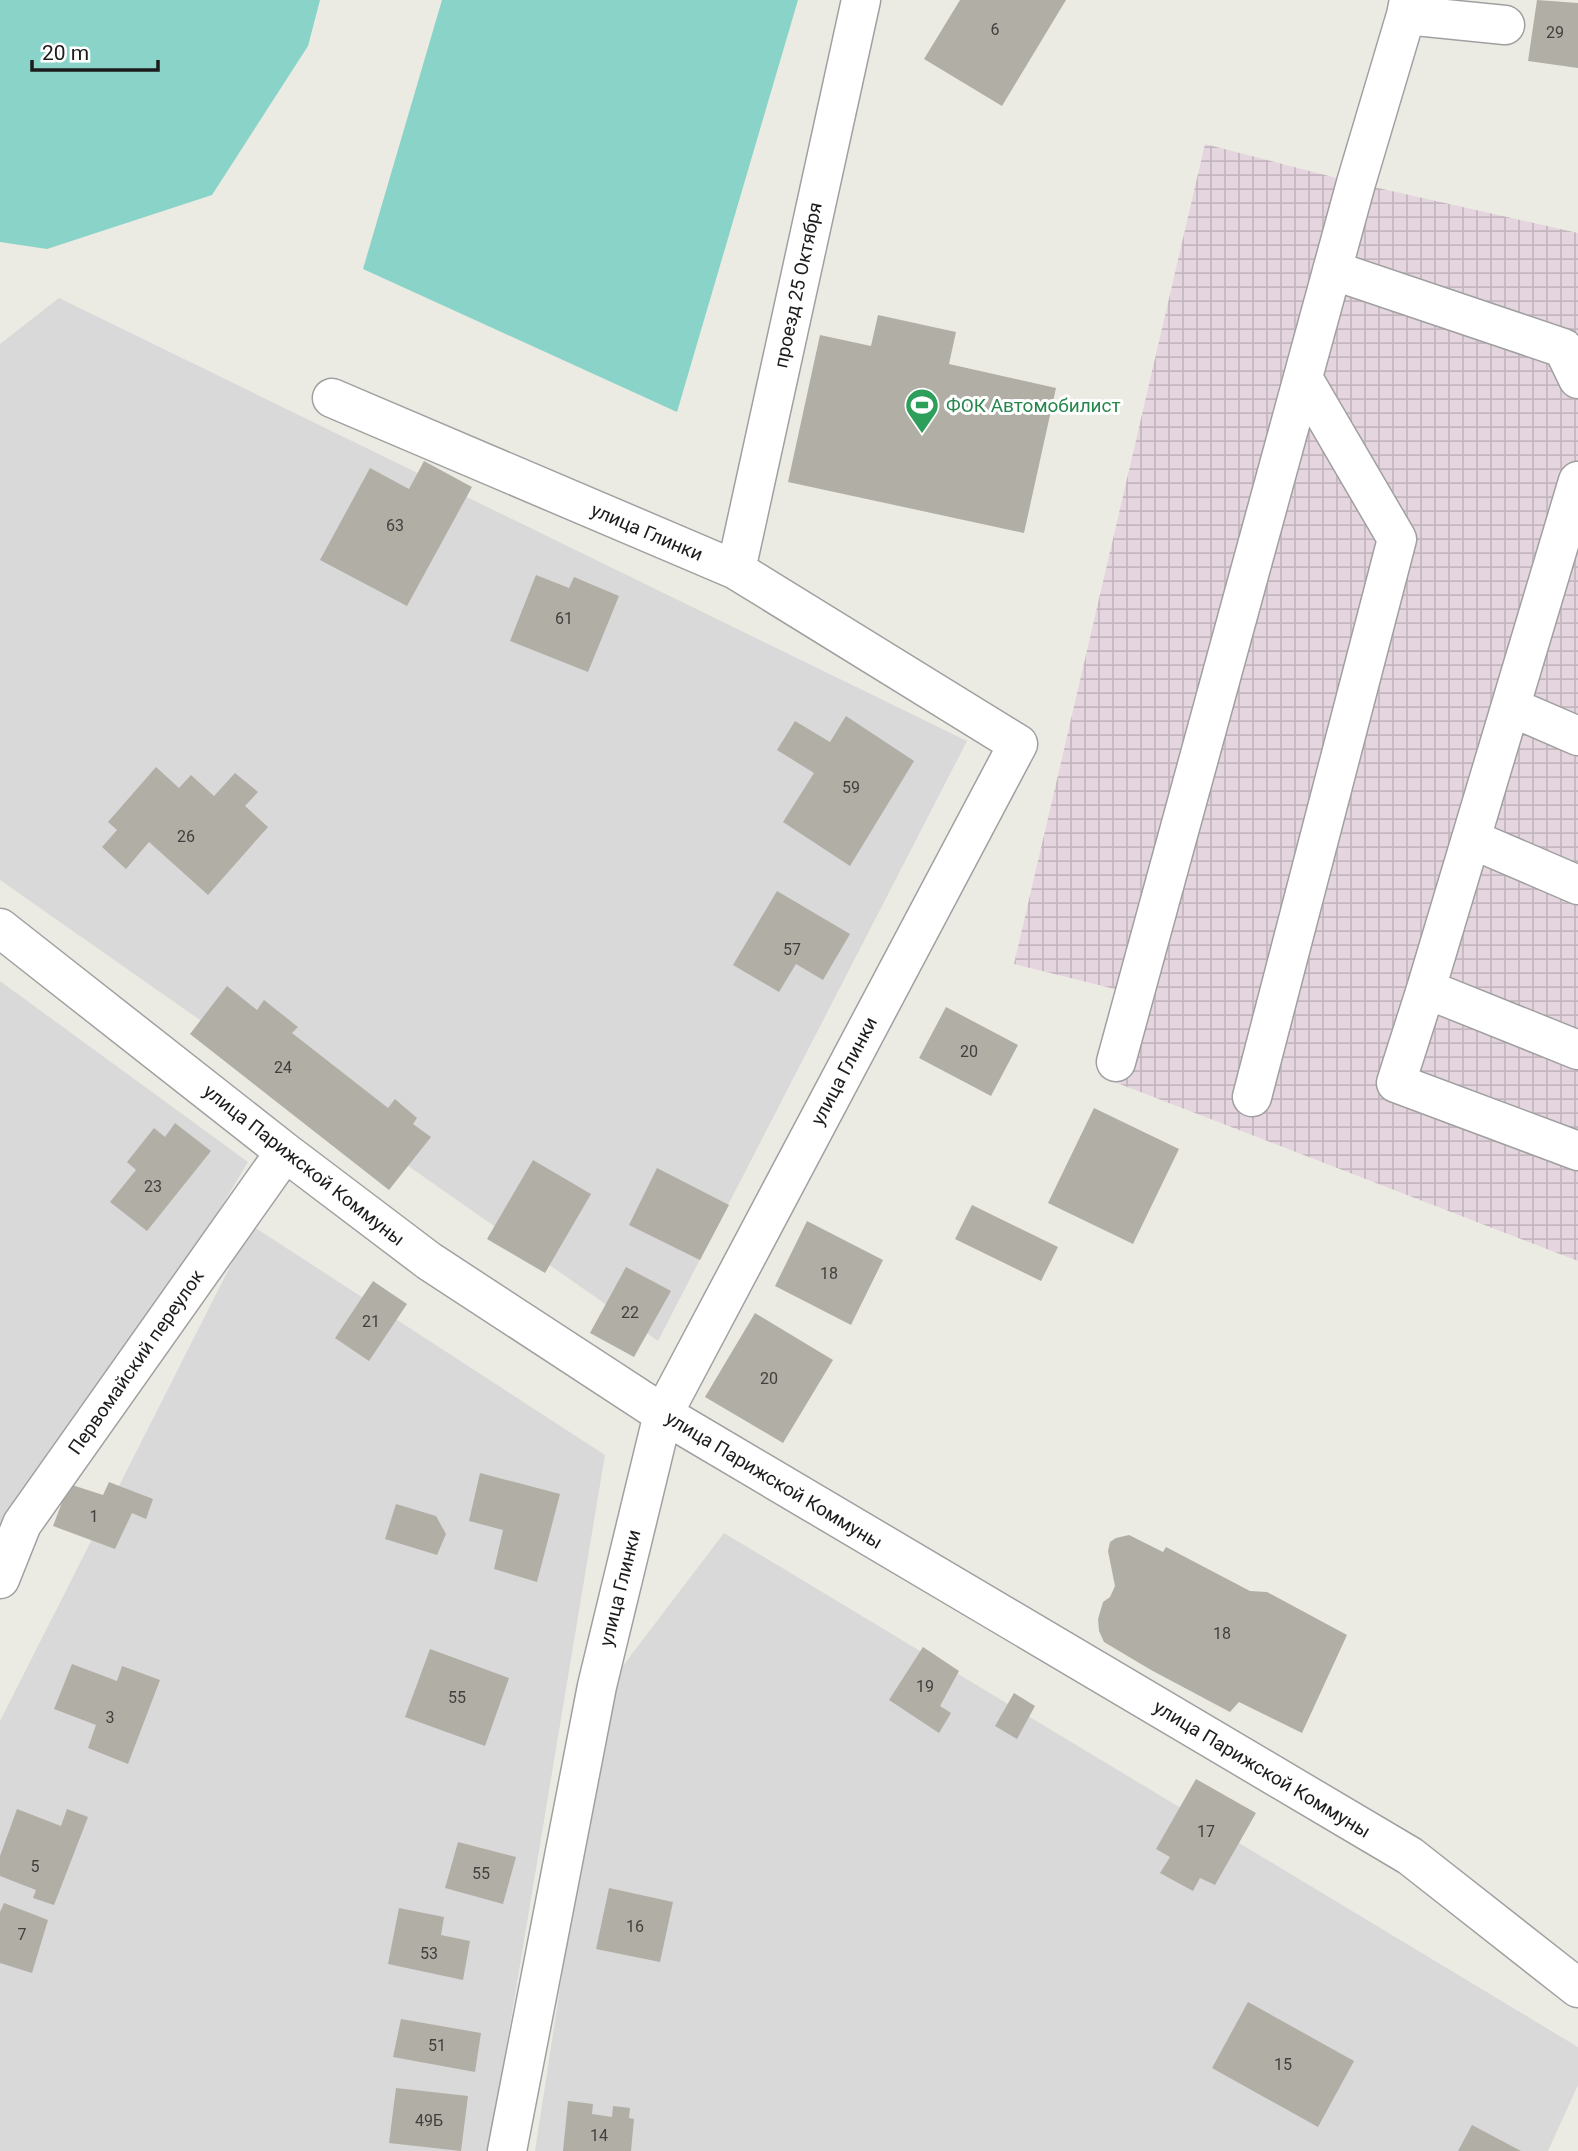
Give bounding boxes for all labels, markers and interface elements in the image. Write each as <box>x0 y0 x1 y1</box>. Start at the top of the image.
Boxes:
house number: 6 <box>991 20 1000 39</box>
house number: 29 <box>1546 23 1564 42</box>
scale bar <box>32 28 158 72</box>
text: 20 m <box>42 41 89 65</box>
street label: проезд 25 Октября <box>769 200 827 370</box>
sports icon: ФОК Автомобилист <box>903 386 941 435</box>
place label: ФОК Автомобилист <box>946 394 1121 417</box>
street label: улица Глинки <box>588 498 706 566</box>
house number: 63 <box>386 516 404 535</box>
house number: 61 <box>555 609 573 628</box>
house number: 59 <box>842 778 860 797</box>
house number: 26 <box>177 827 195 846</box>
house number: 57 <box>783 940 801 959</box>
street label: улица Глинки <box>806 1013 882 1129</box>
house number: 20 <box>960 1042 978 1061</box>
house number: 24 <box>274 1058 292 1077</box>
street label: улица Парижской Коммуны <box>199 1079 409 1251</box>
house number: 23 <box>144 1177 162 1196</box>
street label: Первомайский переулок <box>63 1264 209 1459</box>
house number: 18 <box>820 1264 838 1283</box>
house number: 22 <box>621 1303 639 1322</box>
house number: 21 <box>362 1312 380 1331</box>
house number: 20 <box>760 1369 778 1388</box>
street label: улица Парижской Коммуны <box>661 1406 887 1554</box>
house number: 1 <box>90 1507 99 1526</box>
street label: улица Глинки <box>594 1527 646 1649</box>
house number: 18 <box>1213 1624 1231 1643</box>
house number: 19 <box>916 1677 934 1696</box>
house number: 55 <box>448 1688 466 1707</box>
street label: улица Парижской Коммуны <box>1149 1695 1375 1843</box>
house number: 3 <box>106 1708 115 1727</box>
house number: 17 <box>1197 1822 1215 1841</box>
house number: 5 <box>31 1857 40 1876</box>
house number: 55 <box>472 1864 490 1883</box>
house number: 16 <box>626 1917 644 1936</box>
house number: 7 <box>18 1925 27 1944</box>
house number: 53 <box>420 1944 438 1963</box>
house number: 51 <box>428 2036 446 2055</box>
house number: 15 <box>1274 2055 1292 2074</box>
house number: 49Б <box>415 2111 443 2130</box>
house number: 14 <box>590 2126 608 2145</box>

